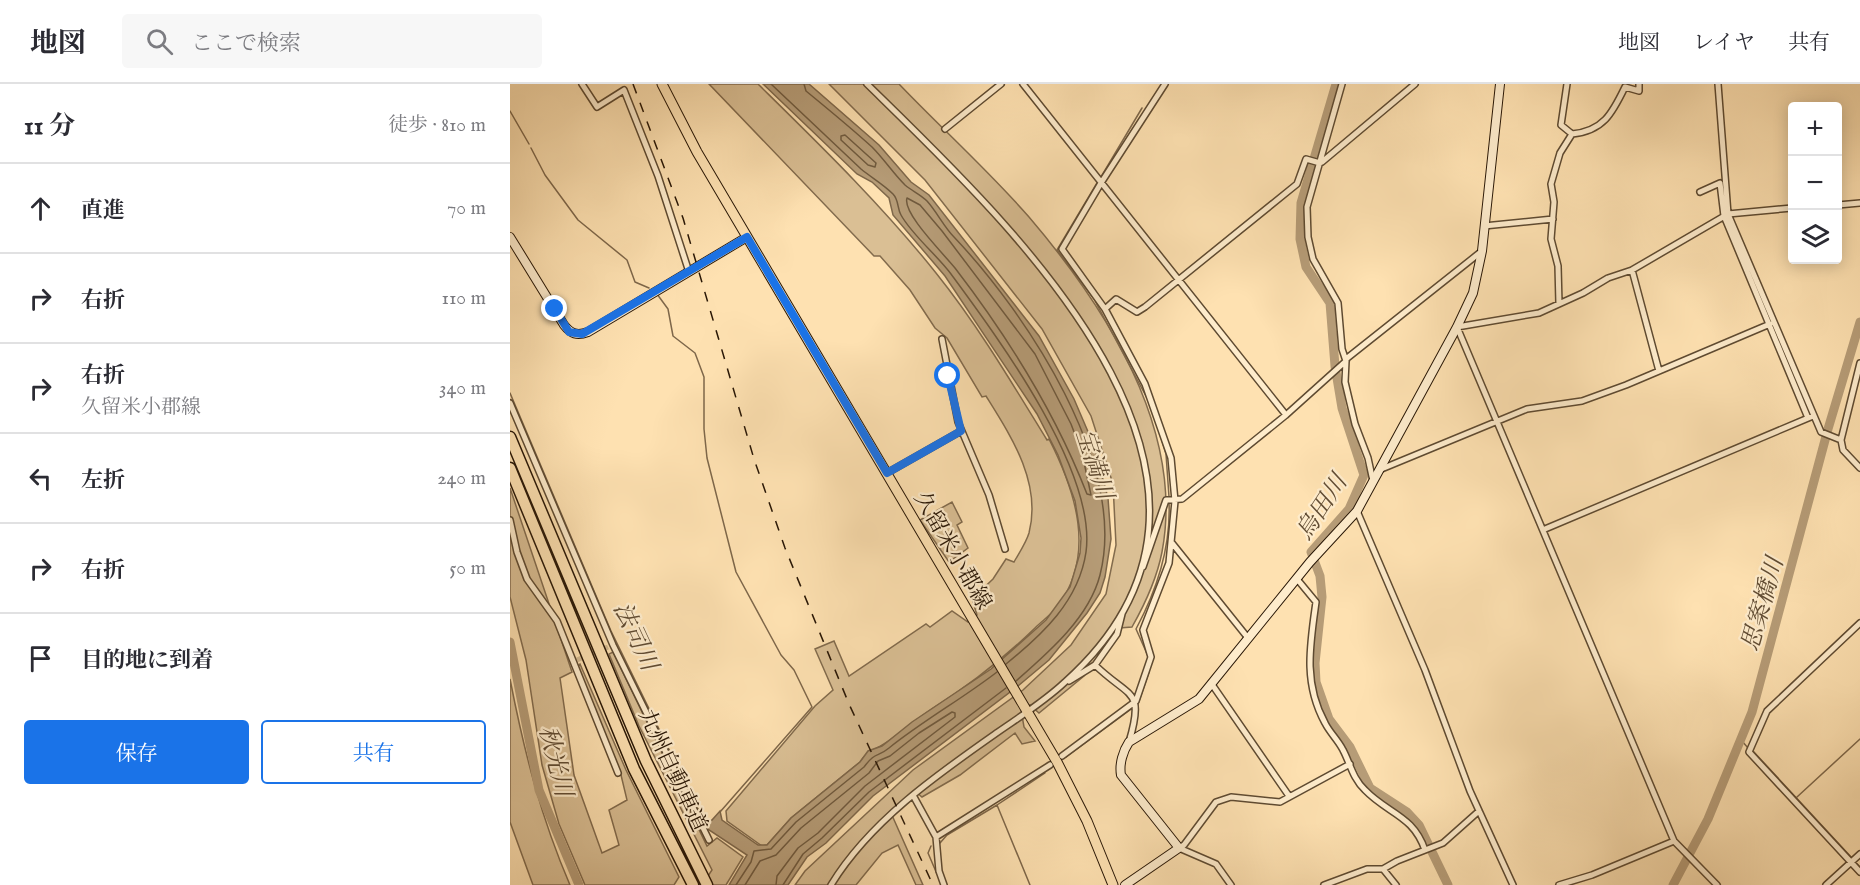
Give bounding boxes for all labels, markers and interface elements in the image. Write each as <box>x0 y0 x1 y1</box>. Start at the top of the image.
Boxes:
search box <box>122 14 542 68</box>
icon: search <box>143 25 176 58</box>
text: 地図 <box>30 27 86 62</box>
text: ここで検索 <box>191 30 301 58</box>
text: 地図 <box>1618 30 1660 57</box>
text: レイヤ <box>1693 30 1755 57</box>
text: 共有 <box>1788 30 1830 57</box>
map controls <box>1788 102 1842 264</box>
button: + <box>1788 102 1842 156</box>
text: 11 分 <box>24 110 75 143</box>
text: 徒歩 · 810 m <box>388 113 486 138</box>
button: − <box>1788 156 1842 210</box>
icon: ahead <box>24 192 57 225</box>
text: 70 m <box>447 196 486 221</box>
text: 直進 <box>81 197 125 225</box>
button: layers <box>1788 210 1842 264</box>
icon: right <box>24 282 57 315</box>
text: 110 m <box>442 286 486 311</box>
text: 右折 <box>81 287 125 315</box>
route end <box>541 295 567 321</box>
text: 右折 <box>81 362 125 390</box>
route start <box>934 362 960 388</box>
icon: right <box>24 372 57 405</box>
text: 340 m <box>439 376 486 401</box>
text: 久留米小郡線 <box>81 395 201 420</box>
water label: 宝満川 <box>1068 425 1120 506</box>
icon: left <box>24 462 57 495</box>
text: 240 m <box>437 466 486 491</box>
text: 左折 <box>81 467 125 495</box>
water label: 烏田川 <box>1290 467 1356 546</box>
street label: 久留米小郡線 <box>907 487 997 615</box>
water label: 思案橋川 <box>1735 551 1792 655</box>
icon: right <box>24 552 57 585</box>
text: 50 m <box>449 556 486 581</box>
text: 右折 <box>81 557 125 585</box>
water label: 法司川 <box>605 597 665 679</box>
icon: arrive <box>24 642 57 675</box>
text: 目的地に到着 <box>81 647 213 675</box>
street label: 九州自動車道 <box>632 705 713 837</box>
button: 保存 <box>24 720 249 784</box>
button: 共有 <box>261 720 486 784</box>
water label: 秋光川 <box>531 723 579 803</box>

